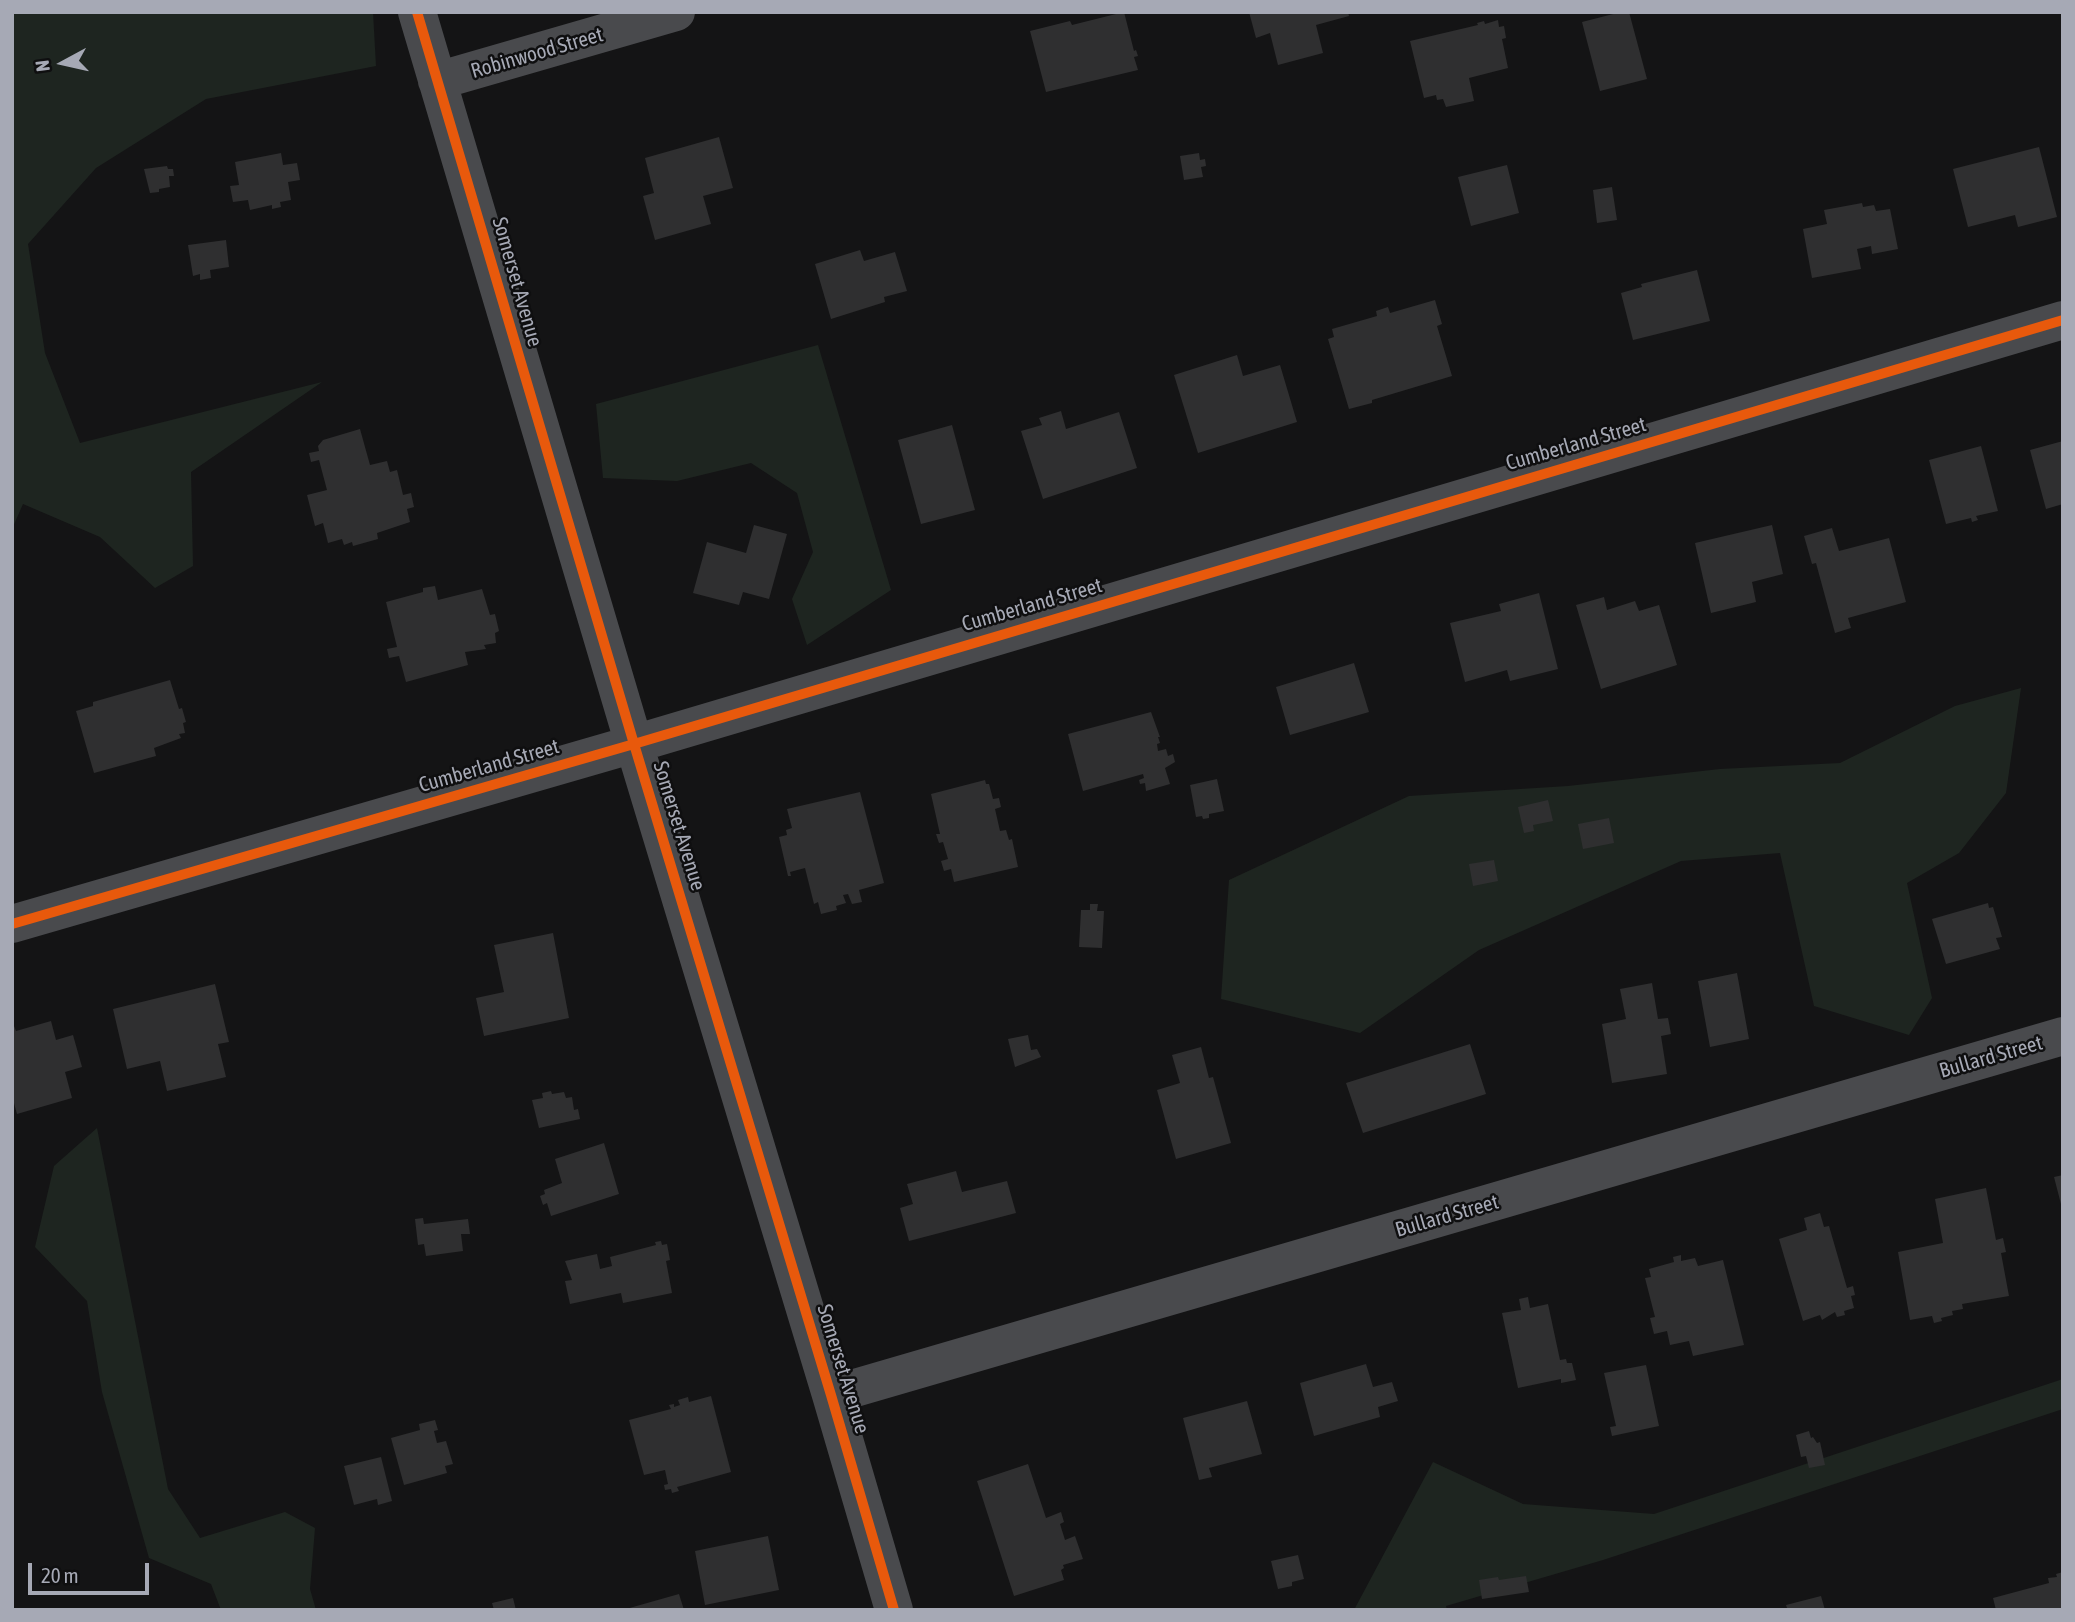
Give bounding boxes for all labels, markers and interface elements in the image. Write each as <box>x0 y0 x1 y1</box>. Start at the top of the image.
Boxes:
street label: Robinwood Street <box>468 22 606 84</box>
north arrow <box>28 28 98 98</box>
text: N <box>31 59 54 73</box>
street label: Somerset Avenue <box>486 214 548 350</box>
street label: Cumberland Street <box>1503 412 1649 476</box>
street label: Cumberland Street <box>959 573 1105 637</box>
street label: Cumberland Street <box>416 734 562 798</box>
street label: Somerset Avenue <box>647 758 711 894</box>
street label: Bullard Street <box>1937 1030 2045 1084</box>
street label: Bullard Street <box>1393 1189 1501 1243</box>
street label: Somerset Avenue <box>811 1301 875 1437</box>
scale bar <box>32 1548 152 1592</box>
text: 20 m <box>41 1563 79 1587</box>

